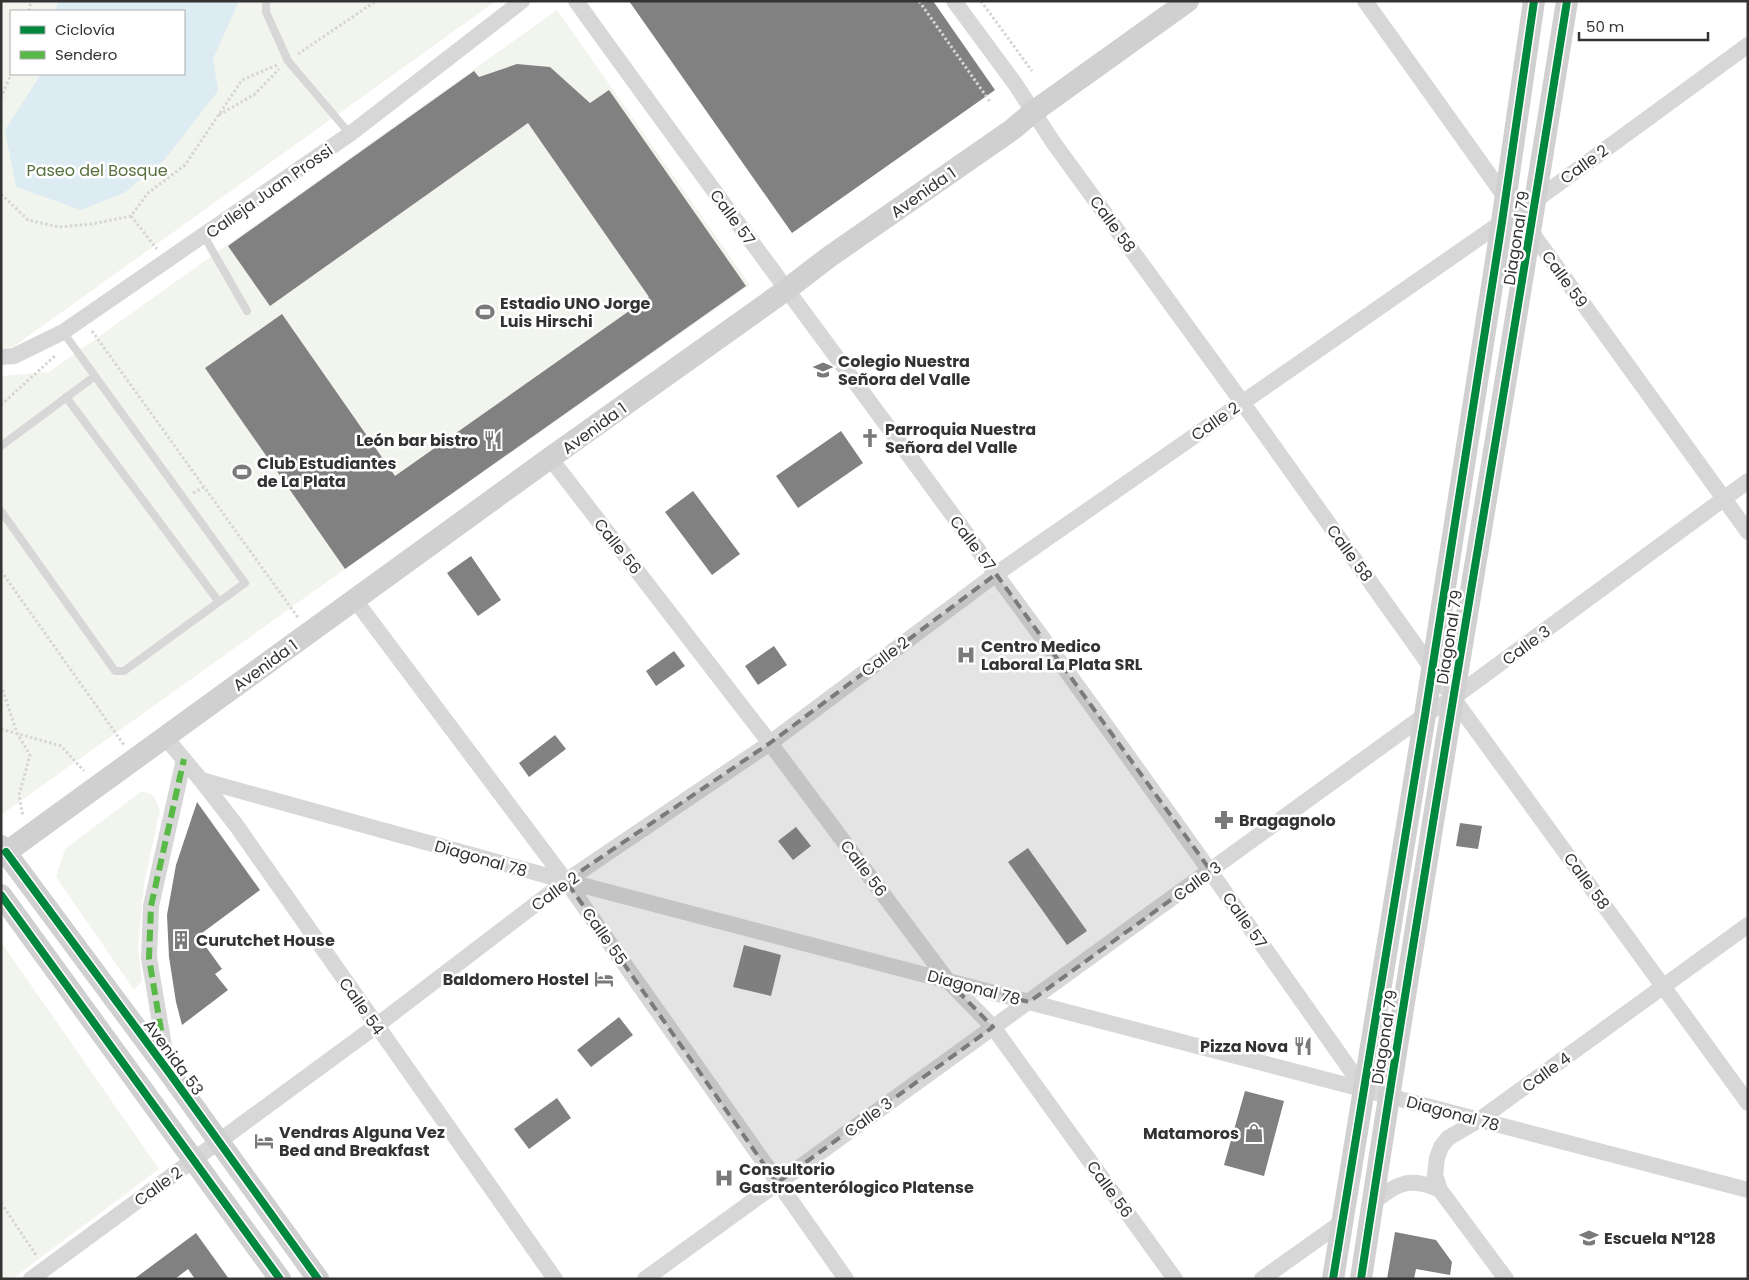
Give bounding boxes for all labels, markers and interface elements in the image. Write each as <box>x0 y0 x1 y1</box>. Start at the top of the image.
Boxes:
legend <box>10 10 185 75</box>
scale bar <box>1579 10 1708 42</box>
text: 50 m <box>1586 16 1624 37</box>
text: Ciclovía <box>55 19 115 40</box>
text: Sendero <box>55 44 117 65</box>
street label: Calleja Juan Prossi <box>201 139 337 244</box>
street label: Calle 2 <box>1556 139 1613 190</box>
park label: Paseo del Bosque <box>26 159 168 182</box>
street label: Avenida 1 <box>886 162 961 223</box>
street label: Calle 57 <box>704 185 761 250</box>
street label: Diagonal 79 <box>1498 189 1535 287</box>
street label: Calle 58 <box>1084 191 1141 258</box>
street label: Calle 59 <box>1536 246 1593 312</box>
place label: Estadio UNO Jorge Luis Hirschi <box>500 292 651 333</box>
sports icon: Estadio UNO Jorge Luis Hirschi <box>474 301 496 323</box>
place label: Colegio Nuestra Señora del Valle <box>838 350 971 391</box>
school or university icon: Colegio Nuestra Señora del Valle <box>812 359 834 381</box>
street label: Calle 2 <box>1186 396 1244 446</box>
street label: Avenida 1 <box>557 397 631 460</box>
place label: Parroquia Nuestra Señora del Valle <box>885 418 1036 459</box>
church icon: Parroquia Nuestra Señora del Valle <box>859 427 881 449</box>
place label: León bar bistro <box>356 429 478 452</box>
restaurant icon: León bar bistro <box>482 429 504 451</box>
place label: Club Estudiantes de La Plata <box>257 452 396 493</box>
sports icon: Club Estudiantes de La Plata <box>231 461 253 483</box>
street label: Calle 57 <box>944 511 1001 576</box>
street label: Calle 56 <box>588 513 647 579</box>
street label: Calle 58 <box>1321 520 1378 587</box>
street label: Diagonal 79 <box>1431 588 1468 686</box>
street label: Calle 3 <box>1497 620 1555 671</box>
street label: Calle 2 <box>857 631 914 682</box>
street label: Avenida 1 <box>228 634 302 697</box>
place label: Centro Medico Laboral La Plata SRL <box>981 635 1143 676</box>
hospital icon: Centro Medico Laboral La Plata SRL <box>955 644 977 666</box>
pharmacy icon: Bragagnolo <box>1213 809 1235 831</box>
place label: Bragagnolo <box>1239 809 1336 832</box>
street label: Diagonal 78 <box>432 834 530 883</box>
street label: Calle 56 <box>835 835 892 901</box>
street label: Calle 58 <box>1558 848 1615 915</box>
street label: Calle 3 <box>1168 856 1226 907</box>
street label: Calle 2 <box>527 866 584 917</box>
street label: Calle 57 <box>1217 887 1273 953</box>
street label: Calle 55 <box>576 903 633 970</box>
building icon: Curutchet House <box>170 929 192 951</box>
place label: Curutchet House <box>196 929 335 952</box>
street label: Diagonal 78 <box>925 964 1023 1011</box>
place label: Baldomero Hostel <box>443 968 589 991</box>
hotel icon: Baldomero Hostel <box>593 968 615 990</box>
street label: Calle 54 <box>333 973 390 1040</box>
street label: Diagonal 79 <box>1366 988 1403 1086</box>
street label: Avenida 53 <box>138 1014 209 1100</box>
place label: Pizza Nova <box>1200 1035 1288 1058</box>
restaurant icon: Pizza Nova <box>1292 1035 1314 1057</box>
street label: Calle 4 <box>1517 1047 1575 1098</box>
street label: Diagonal 78 <box>1404 1090 1502 1137</box>
street label: Calle 3 <box>839 1092 897 1143</box>
place label: Vendras Alguna Vez Bed and Breakfast <box>279 1121 445 1162</box>
place label: Matamoros <box>1143 1122 1239 1145</box>
shop icon: Matamoros <box>1243 1122 1265 1144</box>
hotel icon: Vendras Alguna Vez Bed and Breakfast <box>253 1130 275 1152</box>
street label: Calle 56 <box>1081 1156 1138 1223</box>
place label: Consultorio Gastroenterólogico Platense <box>739 1158 974 1199</box>
street label: Calle 2 <box>130 1161 187 1212</box>
hospital icon: Consultorio Gastroenterólogico Platense <box>713 1167 735 1189</box>
school or university icon: Escuela Nº128 <box>1578 1227 1600 1249</box>
place label: Escuela Nº128 <box>1604 1227 1716 1250</box>

